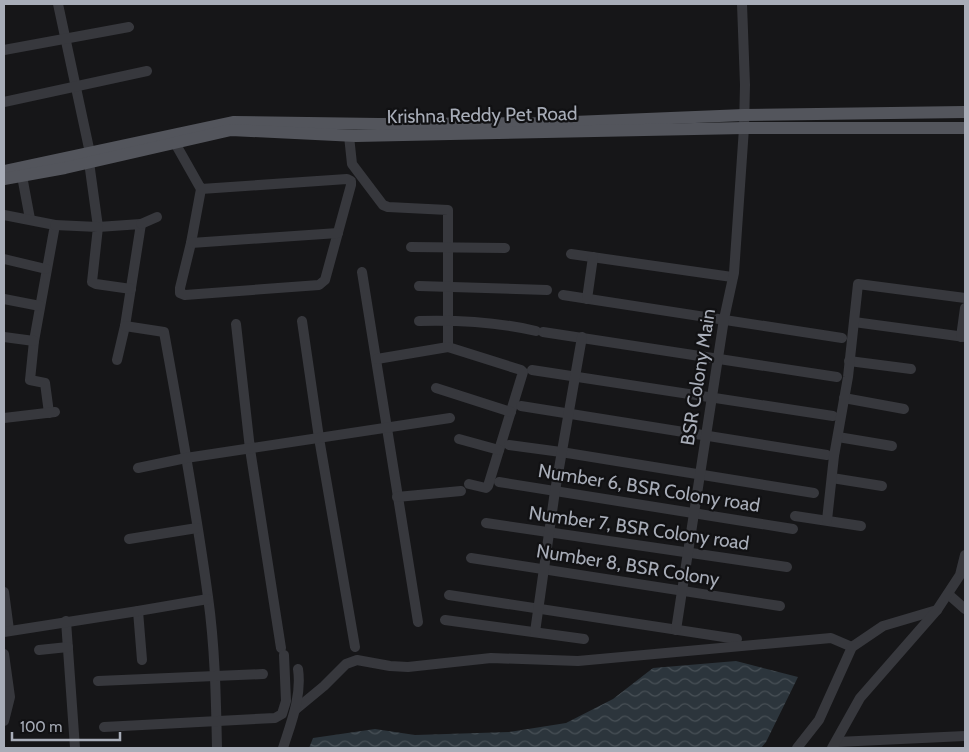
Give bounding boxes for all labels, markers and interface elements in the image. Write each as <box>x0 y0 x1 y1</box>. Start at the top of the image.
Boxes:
street label: Krishna Reddy Pet Road <box>386 102 578 128</box>
street label: BSR Colony Main <box>676 307 720 447</box>
street label: Number 6, BSR Colony road <box>536 459 762 517</box>
street label: Number 7, BSR Colony road <box>527 501 751 555</box>
street label: Number 8, BSR Colony <box>535 539 722 591</box>
scale bar <box>12 710 120 742</box>
text: 100 m <box>20 718 62 736</box>

